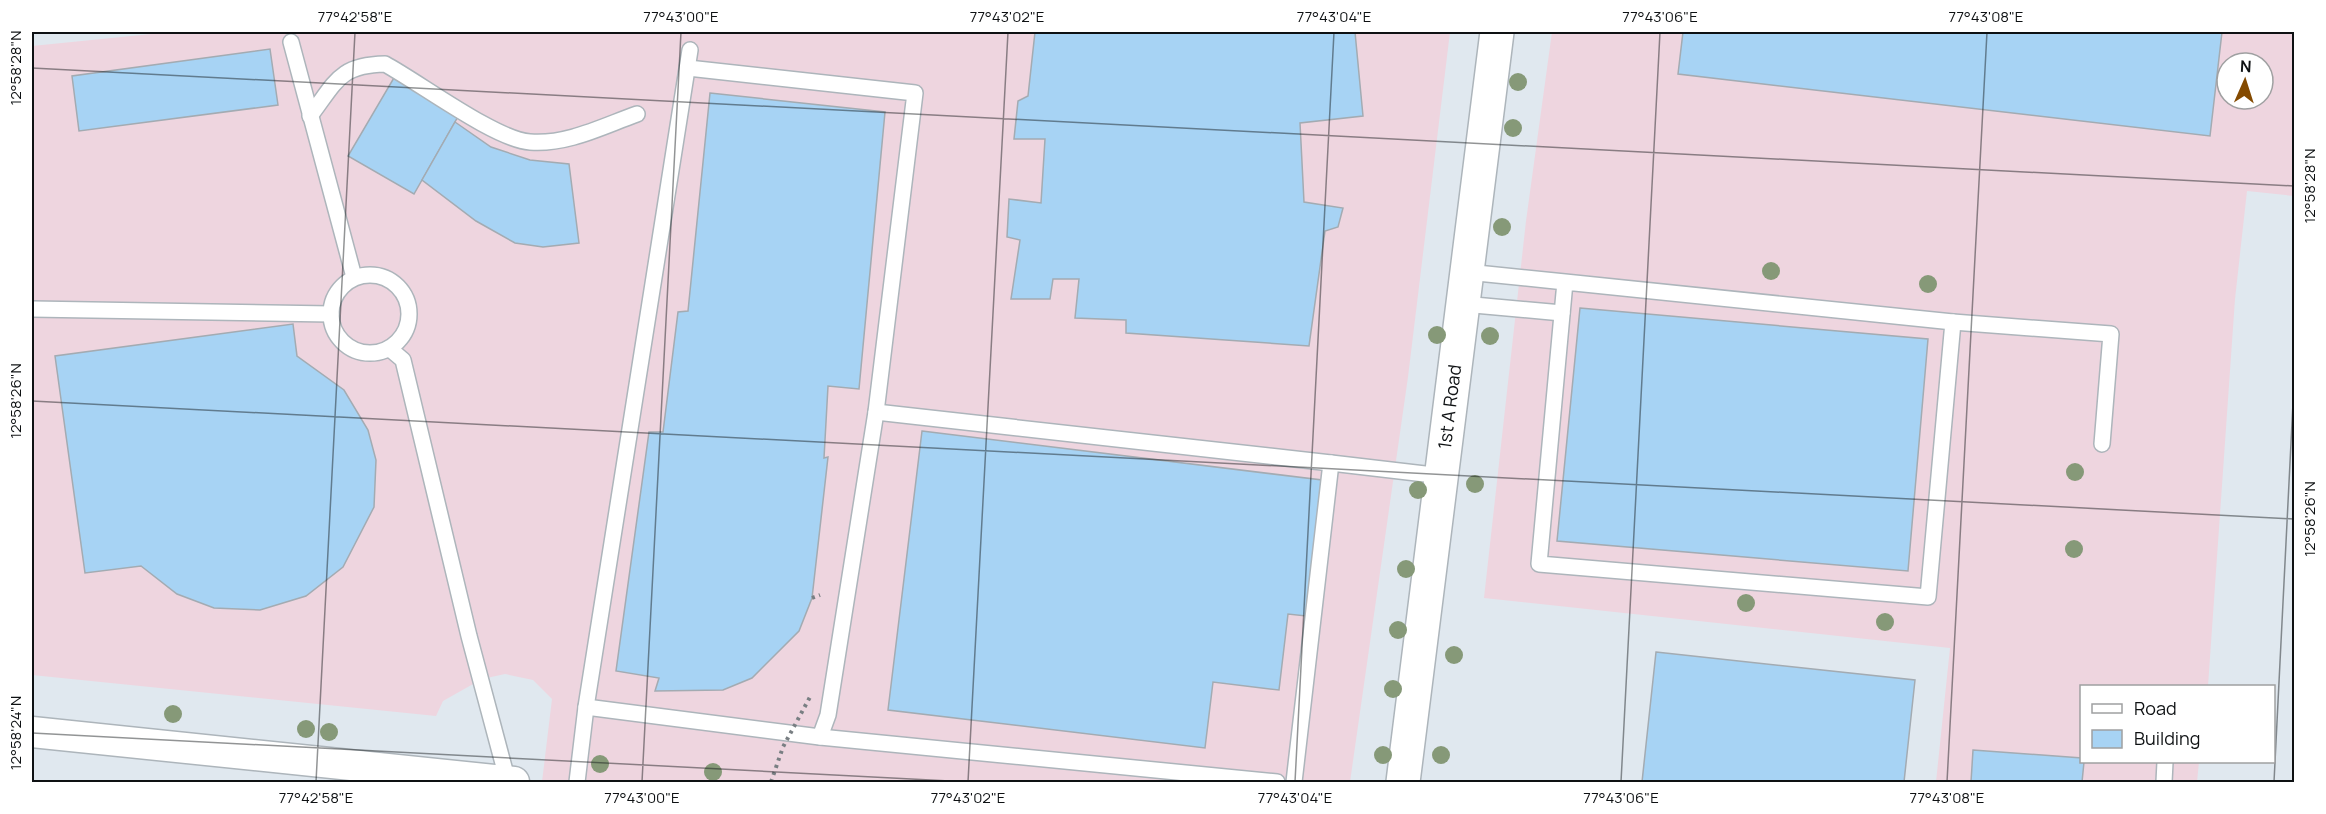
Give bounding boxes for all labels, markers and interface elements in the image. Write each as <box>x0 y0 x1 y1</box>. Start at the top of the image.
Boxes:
text: 77°42'58"E <box>318 6 392 27</box>
text: 77°43'00"E <box>643 6 719 27</box>
text: 77°43'02"E <box>970 6 1044 27</box>
text: 77°43'04"E <box>1297 6 1371 27</box>
text: 77°43'06"E <box>1622 6 1698 27</box>
text: 77°43'08"E <box>1949 6 2023 27</box>
text: 12°58'28"N <box>5 30 26 106</box>
north arrow <box>2215 51 2275 111</box>
text: N <box>2239 55 2252 77</box>
text: 12°58'28"N <box>2299 148 2320 224</box>
text: 12°58'26"N <box>5 363 26 439</box>
street label: 1st A Road <box>1432 363 1466 450</box>
text: 12°58'26"N <box>2299 481 2320 557</box>
legend <box>2080 685 2275 763</box>
text: 12°58'24"N <box>5 696 26 770</box>
text: Road <box>2134 696 2177 720</box>
text: Building <box>2134 726 2200 750</box>
text: 77°42'58"E <box>279 787 353 808</box>
text: 77°43'00"E <box>604 787 680 808</box>
text: 77°43'02"E <box>931 787 1005 808</box>
text: 77°43'04"E <box>1258 787 1332 808</box>
text: 77°43'06"E <box>1583 787 1659 808</box>
text: 77°43'08"E <box>1910 787 1984 808</box>

